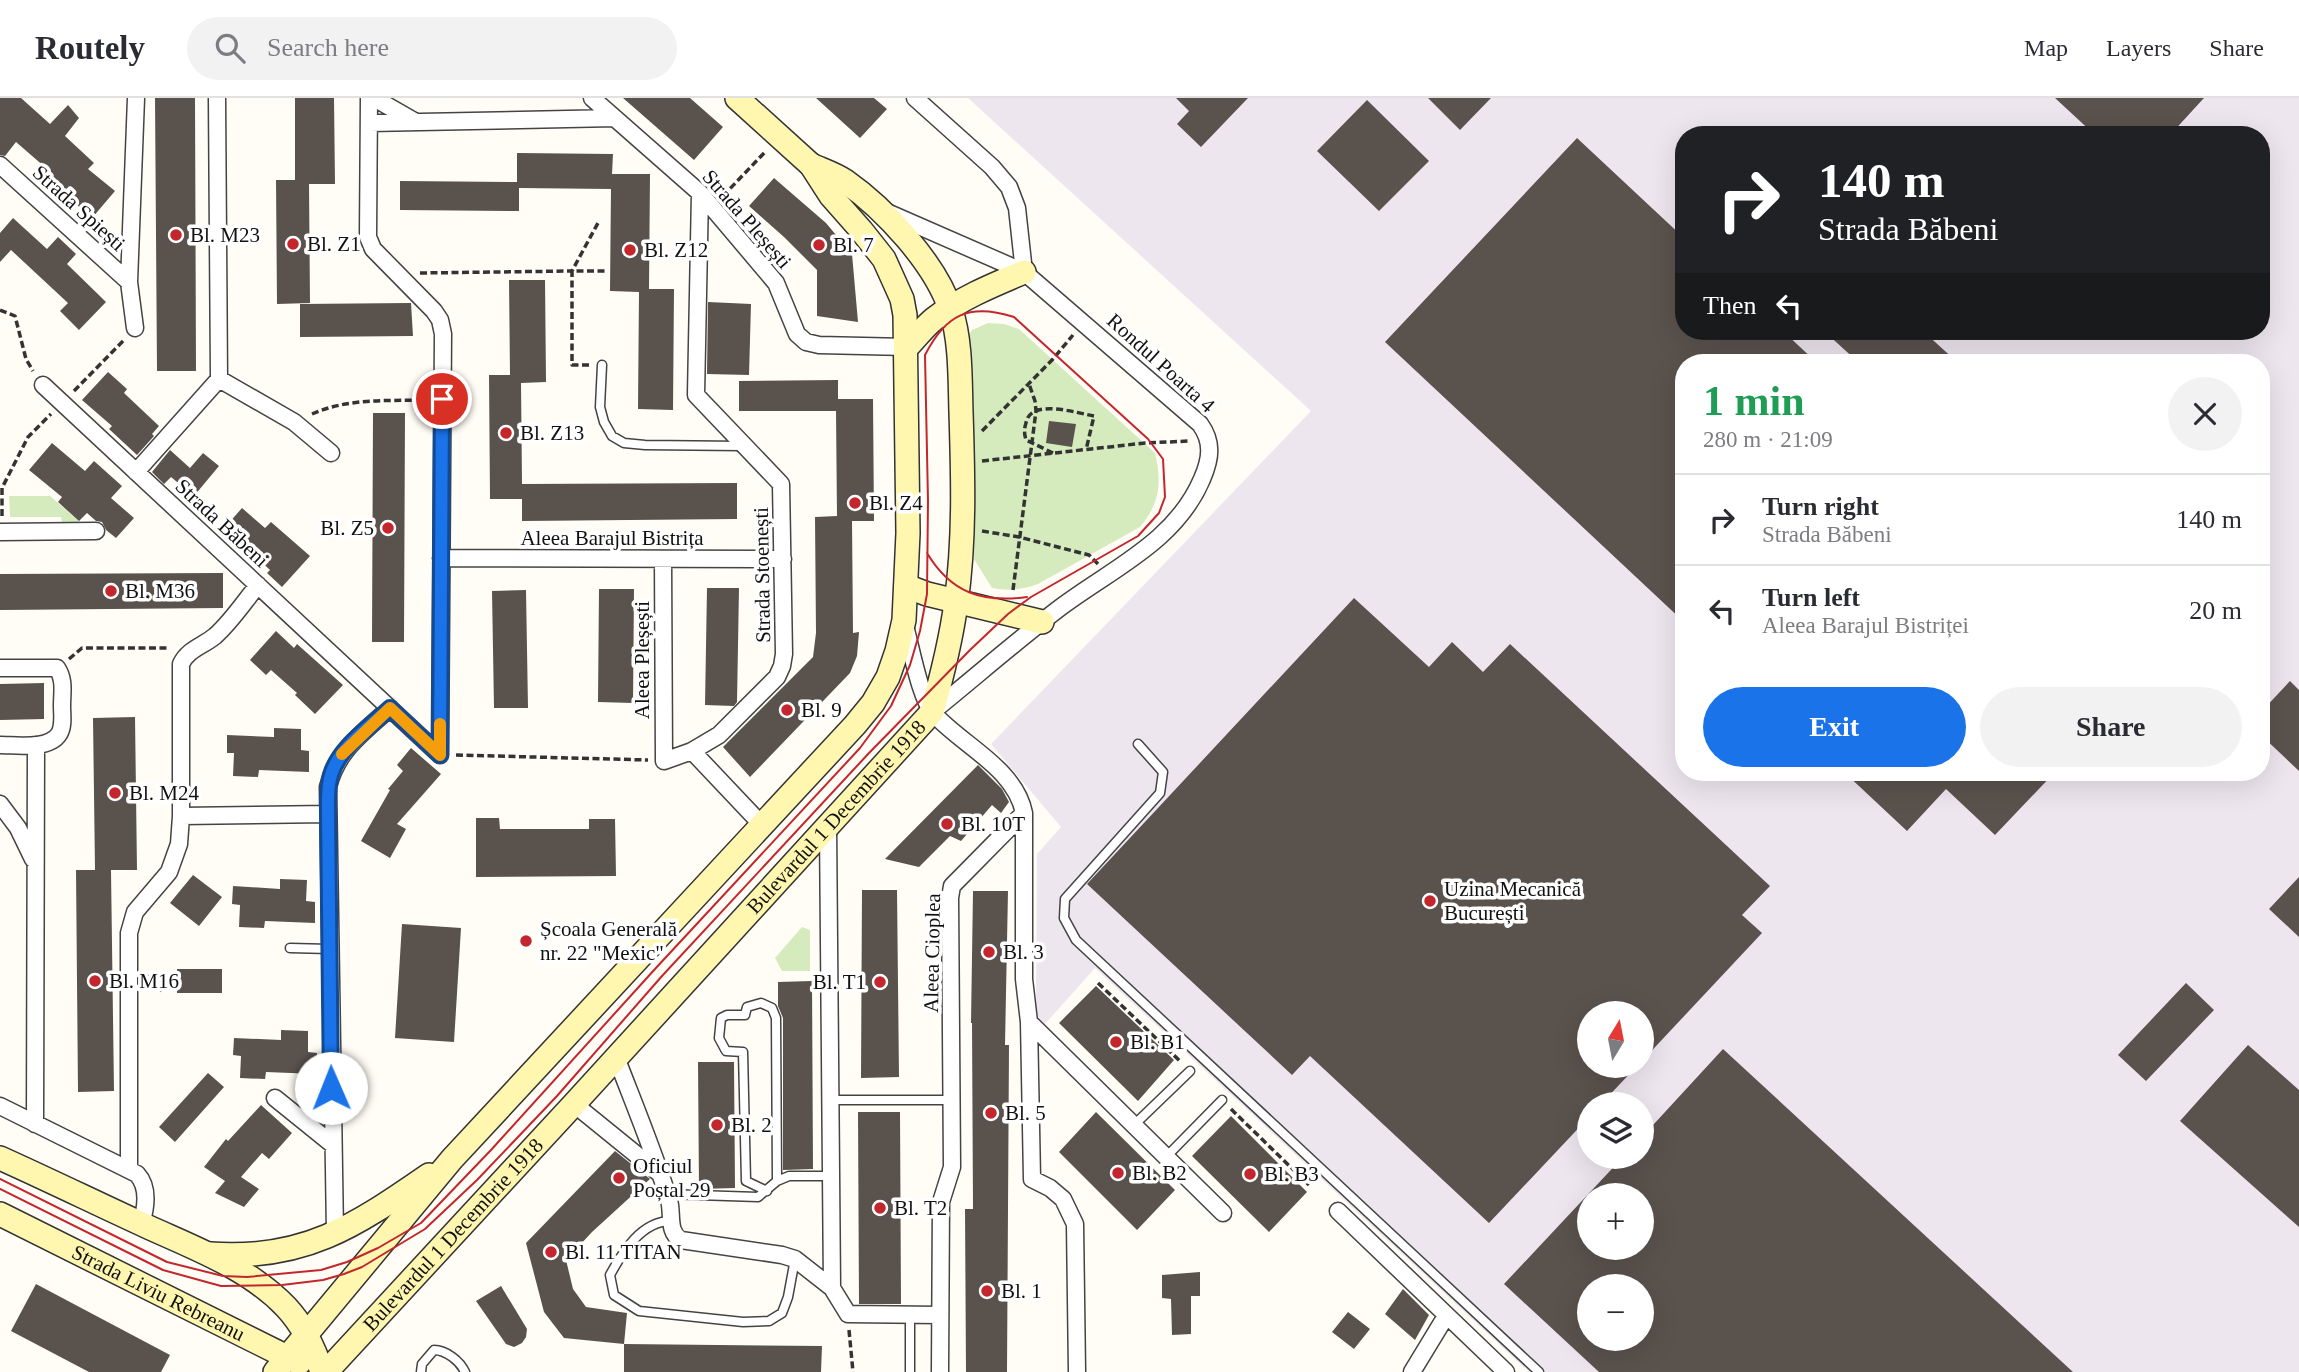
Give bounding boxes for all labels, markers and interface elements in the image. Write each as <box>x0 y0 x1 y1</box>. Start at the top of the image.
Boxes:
search box <box>187 17 677 80</box>
icon: search <box>211 29 249 67</box>
text: Routely <box>35 30 145 66</box>
text: Search here <box>267 33 389 62</box>
text: Map <box>2024 35 2068 61</box>
text: Layers <box>2106 35 2171 61</box>
text: Share <box>2209 35 2264 61</box>
text: 140 m <box>1818 153 1945 208</box>
icon: right <box>1703 154 1794 245</box>
street label: Strada Spiești <box>28 160 130 256</box>
street label: Strada Pleșești <box>698 165 797 273</box>
text: Strada Băbeni <box>1818 211 1998 247</box>
place label: Bl. M23 <box>190 223 260 247</box>
marker: Bl. M23 <box>168 227 184 243</box>
place label: Bl. Z1 <box>307 232 361 256</box>
place label: Bl. 7 <box>833 233 874 257</box>
marker: Bl. Z1 <box>285 236 301 252</box>
marker: Bl. 7 <box>811 237 827 253</box>
place label: Bl. Z12 <box>644 238 708 262</box>
marker: Bl. Z12 <box>622 242 638 258</box>
icon: left <box>1770 287 1808 325</box>
text: Then <box>1703 291 1756 320</box>
street label: Rondul Poarta 4 <box>1102 308 1220 418</box>
pin <box>412 369 472 429</box>
button: close <box>2168 377 2242 451</box>
text: 1 min <box>1703 378 1805 424</box>
icon: arrive <box>423 380 461 418</box>
place label: Bl. Z13 <box>520 421 584 445</box>
marker: Bl. Z13 <box>498 425 514 441</box>
text: 280 m · 21:09 <box>1703 427 1833 452</box>
street label: Strada Băbeni <box>171 474 274 572</box>
place label: Bl. Z4 <box>869 491 923 515</box>
text: Turn right <box>1762 492 1879 521</box>
marker: Bl. Z4 <box>847 495 863 511</box>
icon: right <box>1703 501 1741 539</box>
text: 140 m <box>2176 505 2242 534</box>
street label: Strada Stoenești <box>749 507 775 643</box>
place label: Bl. Z5 <box>320 516 374 540</box>
marker: Bl. Z5 <box>380 520 396 536</box>
text: Strada Băbeni <box>1762 522 1892 547</box>
street label: Aleea Barajul Bistrița <box>520 526 704 550</box>
place label: Bl. M36 <box>125 579 195 603</box>
marker: Bl. M36 <box>103 583 119 599</box>
text: Turn left <box>1762 583 1860 612</box>
icon: left <box>1703 592 1741 630</box>
text: 20 m <box>2189 596 2242 625</box>
street label: Aleea Pleșești <box>630 601 654 719</box>
text: Aleea Barajul Bistriței <box>1762 613 1969 638</box>
button: Exit <box>1703 687 1966 767</box>
button: Share <box>1980 687 2242 767</box>
place label: Bl. 9 <box>801 698 842 722</box>
marker: Bl. 9 <box>779 702 795 718</box>
street label: Bulevardul 1 Decembrie 1918 <box>742 715 931 919</box>
place label: Bl. M24 <box>129 781 200 805</box>
marker: Bl. M24 <box>107 785 123 801</box>
place label: Bl. 10T <box>961 812 1025 836</box>
marker: Bl. 10T <box>939 816 955 832</box>
place label: Uzina Mecanică București <box>1444 877 1582 925</box>
street label: Aleea Cioplea <box>919 892 945 1013</box>
marker: Uzina Mecanică București <box>1422 893 1438 909</box>
place label: Școala Generală nr. 22 "Mexic" <box>540 917 678 965</box>
marker: Școala Generală nr. 22 "Mexic" <box>518 933 534 949</box>
place label: Bl. 3 <box>1003 940 1044 964</box>
marker: Bl. 3 <box>981 944 997 960</box>
place label: Bl. M16 <box>109 969 179 993</box>
place label: Bl. T1 <box>813 970 866 994</box>
marker: Bl. M16 <box>87 973 103 989</box>
marker: Bl. T1 <box>872 974 888 990</box>
north arrow <box>1577 1001 1654 1078</box>
map controls <box>1577 1001 1654 1351</box>
place label: Bl. B1 <box>1130 1030 1185 1054</box>
marker: Bl. B1 <box>1108 1034 1124 1050</box>
position arrow <box>294 1051 368 1125</box>
button: layers <box>1577 1092 1654 1169</box>
place label: Bl. 5 <box>1005 1101 1046 1125</box>
marker: Bl. 5 <box>983 1105 999 1121</box>
place label: Bl. 2 <box>731 1113 772 1137</box>
marker: Bl. 2 <box>709 1117 725 1133</box>
street label: Bulevardul 1 Decembrie 1918 <box>358 1133 548 1336</box>
place label: Oficiul Poștal 29 <box>633 1154 711 1202</box>
place label: Bl. B2 <box>1132 1161 1187 1185</box>
place label: Bl. B3 <box>1264 1162 1319 1186</box>
marker: Bl. B2 <box>1110 1165 1126 1181</box>
marker: Bl. B3 <box>1242 1166 1258 1182</box>
marker: Oficiul Poștal 29 <box>611 1170 627 1186</box>
button: + <box>1577 1183 1654 1260</box>
place label: Bl. T2 <box>894 1196 947 1220</box>
marker: Bl. T2 <box>872 1200 888 1216</box>
street label: Strada Liviu Rebreanu <box>68 1240 249 1346</box>
place label: Bl. 11 TITAN <box>565 1240 682 1264</box>
marker: Bl. 11 TITAN <box>543 1244 559 1260</box>
button: − <box>1577 1274 1654 1351</box>
place label: Bl. 1 <box>1001 1279 1042 1303</box>
marker: Bl. 1 <box>979 1283 995 1299</box>

